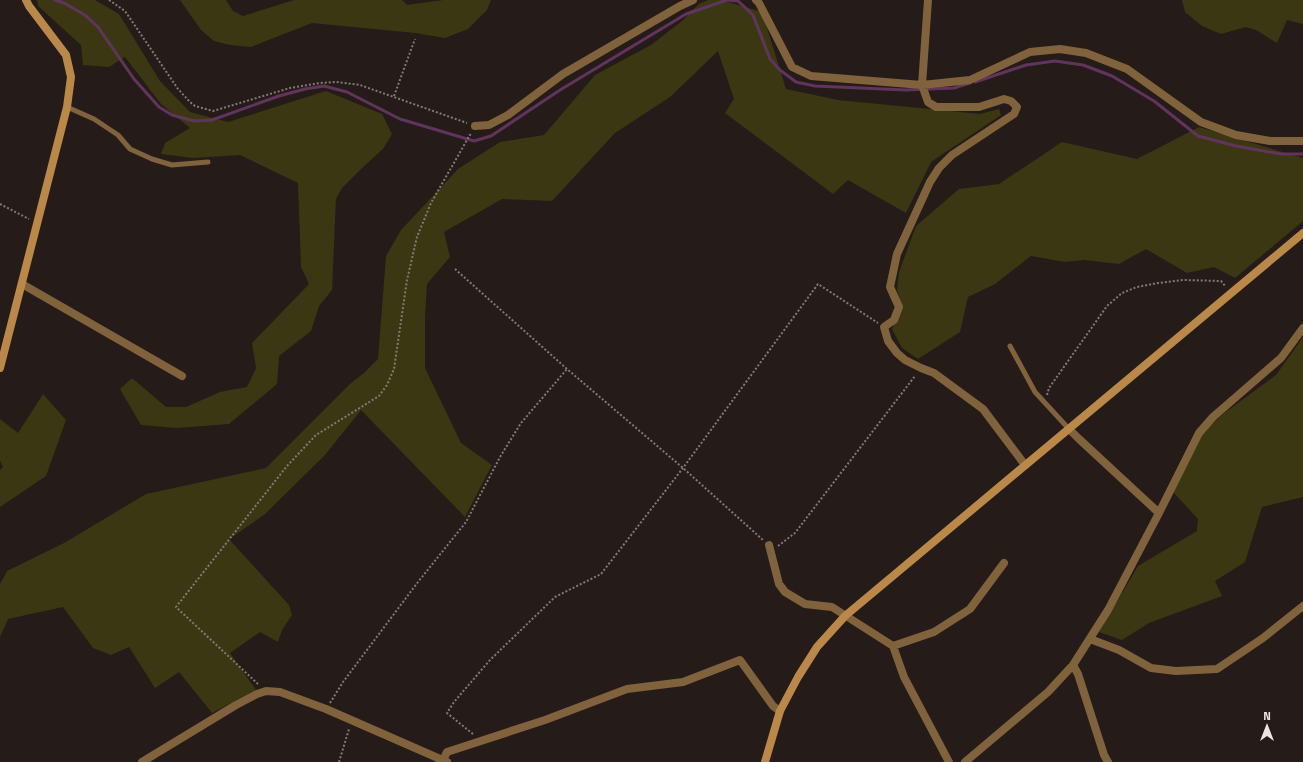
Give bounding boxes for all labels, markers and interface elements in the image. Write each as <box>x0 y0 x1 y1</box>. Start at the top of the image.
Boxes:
north arrow <box>1247 706 1287 746</box>
text: N <box>1263 708 1271 724</box>

